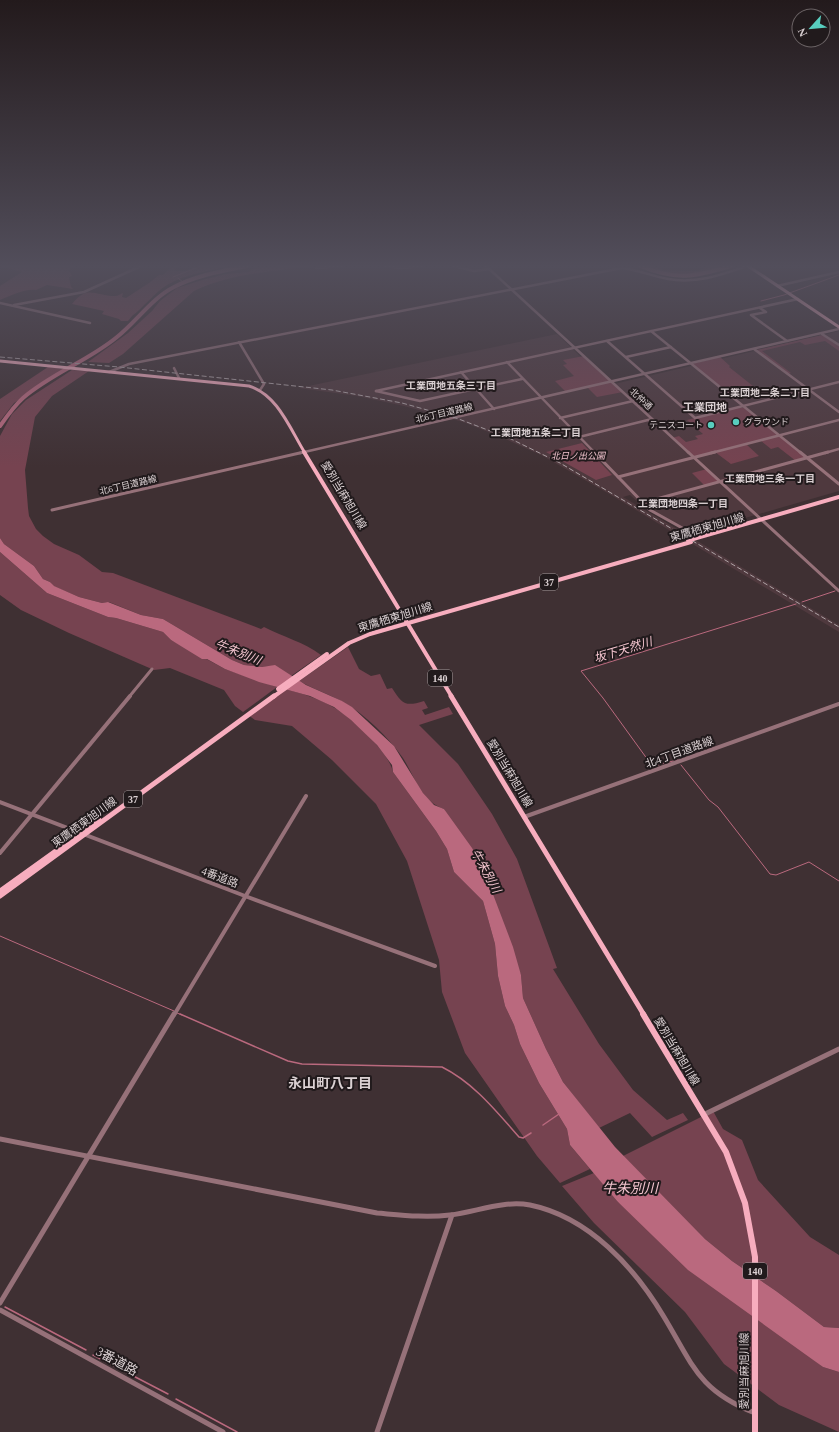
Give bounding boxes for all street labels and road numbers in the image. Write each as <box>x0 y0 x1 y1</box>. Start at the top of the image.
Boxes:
street label: 北仲通 <box>628 385 655 412</box>
street label: 北6丁目道路線 <box>414 401 475 424</box>
street label: 愛別当麻旭川線 <box>319 459 369 531</box>
street label: 北6丁目道路線 <box>98 473 159 496</box>
street label: 東鷹栖東旭川線 <box>668 511 746 543</box>
road number: 37 <box>540 574 558 590</box>
street label: 東鷹栖東旭川線 <box>356 600 434 634</box>
road number: 140 <box>428 670 452 686</box>
street label: 北4丁目道路線 <box>643 734 715 770</box>
street label: 愛別当麻旭川線 <box>485 737 535 809</box>
road number: 37 <box>124 791 142 807</box>
street label: 東鷹栖東旭川線 <box>49 795 119 849</box>
street label: 4番道路 <box>200 864 240 890</box>
street label: 愛別当麻旭川線 <box>652 1015 702 1087</box>
road number: 140 <box>743 1263 767 1279</box>
street label: 愛別当麻旭川線 <box>738 1333 750 1410</box>
street label: 3番道路 <box>93 1343 141 1379</box>

